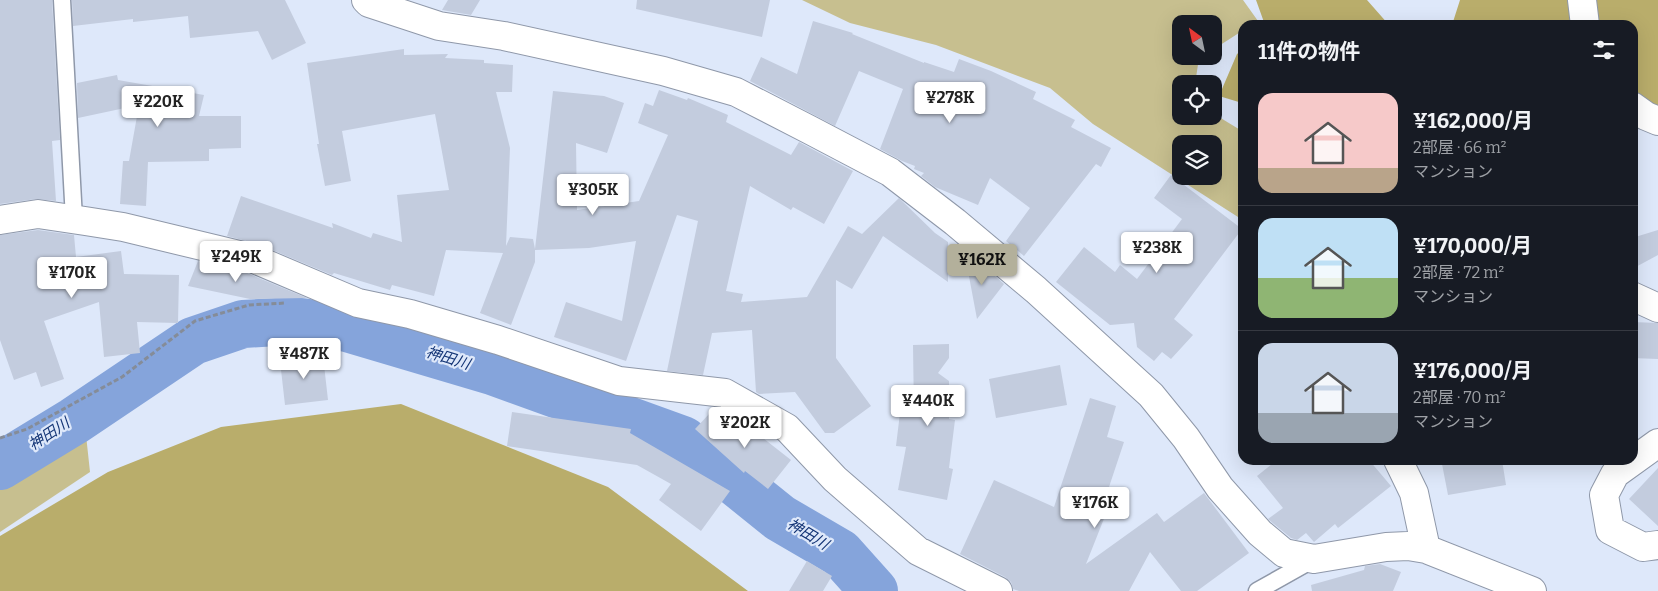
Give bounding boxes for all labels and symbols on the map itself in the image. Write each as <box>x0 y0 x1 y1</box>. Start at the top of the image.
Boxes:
north arrow <box>1172 15 1222 65</box>
pin: ¥278K <box>915 82 985 124</box>
pin: ¥220K <box>123 86 193 128</box>
pin: ¥305K <box>558 174 628 216</box>
pin: ¥238K <box>1122 232 1192 274</box>
pin: ¥249K <box>201 240 271 283</box>
pin: ¥162K <box>947 244 1017 286</box>
pin: ¥170K <box>37 256 107 299</box>
pin: ¥487K <box>269 338 339 380</box>
water label: 神田川 <box>424 343 474 374</box>
pin: ¥440K <box>893 384 963 427</box>
pin: ¥202K <box>710 406 780 449</box>
water label: 神田川 <box>25 413 74 454</box>
pin: ¥176K <box>1060 486 1130 529</box>
water label: 神田川 <box>784 515 834 554</box>

